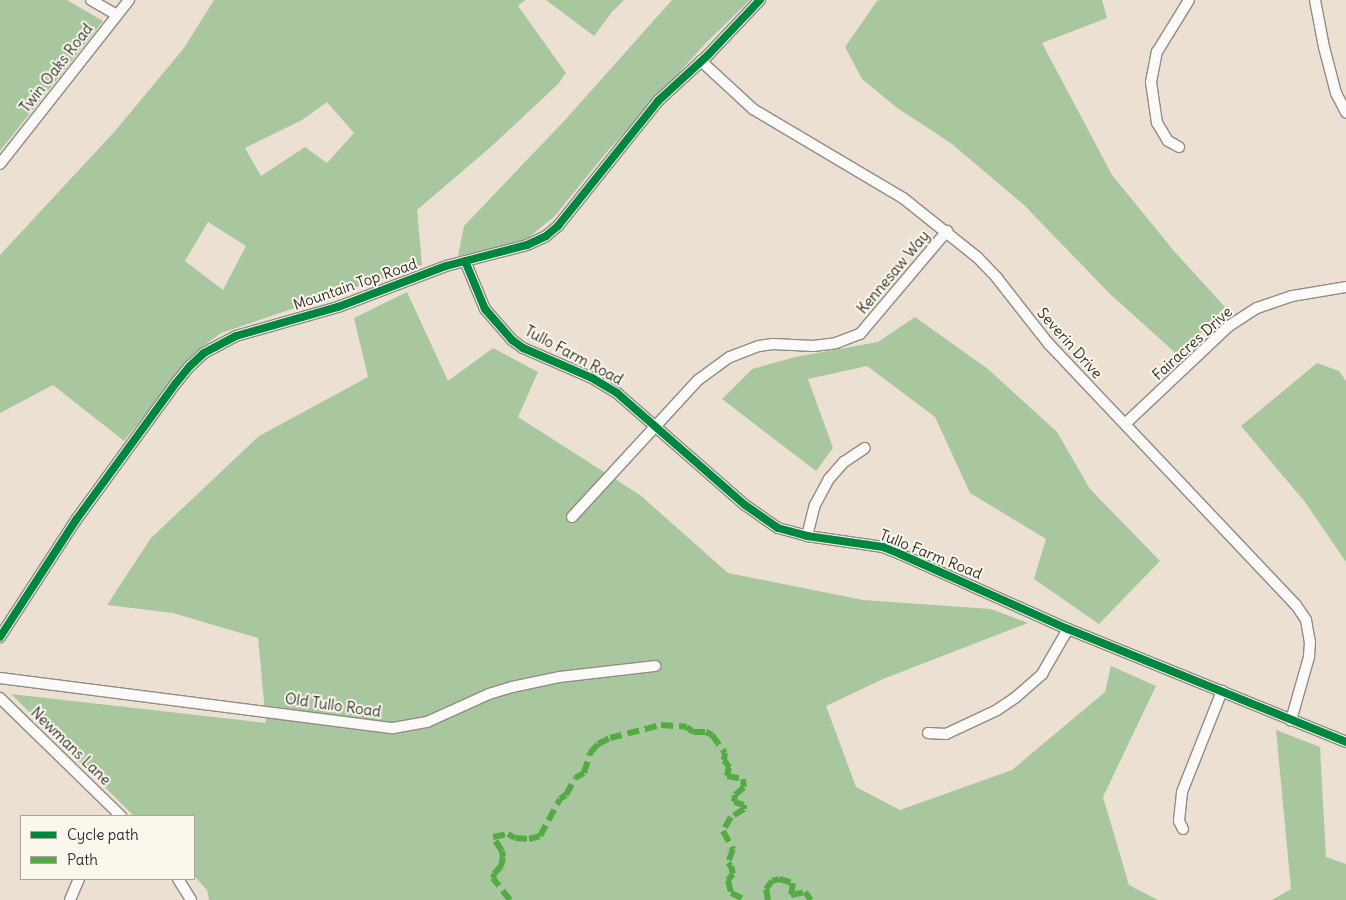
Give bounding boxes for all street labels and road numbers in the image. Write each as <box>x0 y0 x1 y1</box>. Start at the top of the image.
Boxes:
street label: Twin Oaks Road <box>16 20 96 116</box>
street label: Kennesaw Way <box>853 227 933 317</box>
street label: Mountain Top Road <box>291 254 419 314</box>
street label: Fairacres Drive <box>1148 302 1236 384</box>
street label: Severin Drive <box>1034 304 1106 382</box>
street label: Tullo Farm Road <box>522 322 626 388</box>
street label: Tullo Farm Road <box>877 525 985 583</box>
street label: Old Tullo Road <box>284 689 382 721</box>
street label: Newmans Lane <box>27 703 115 789</box>

